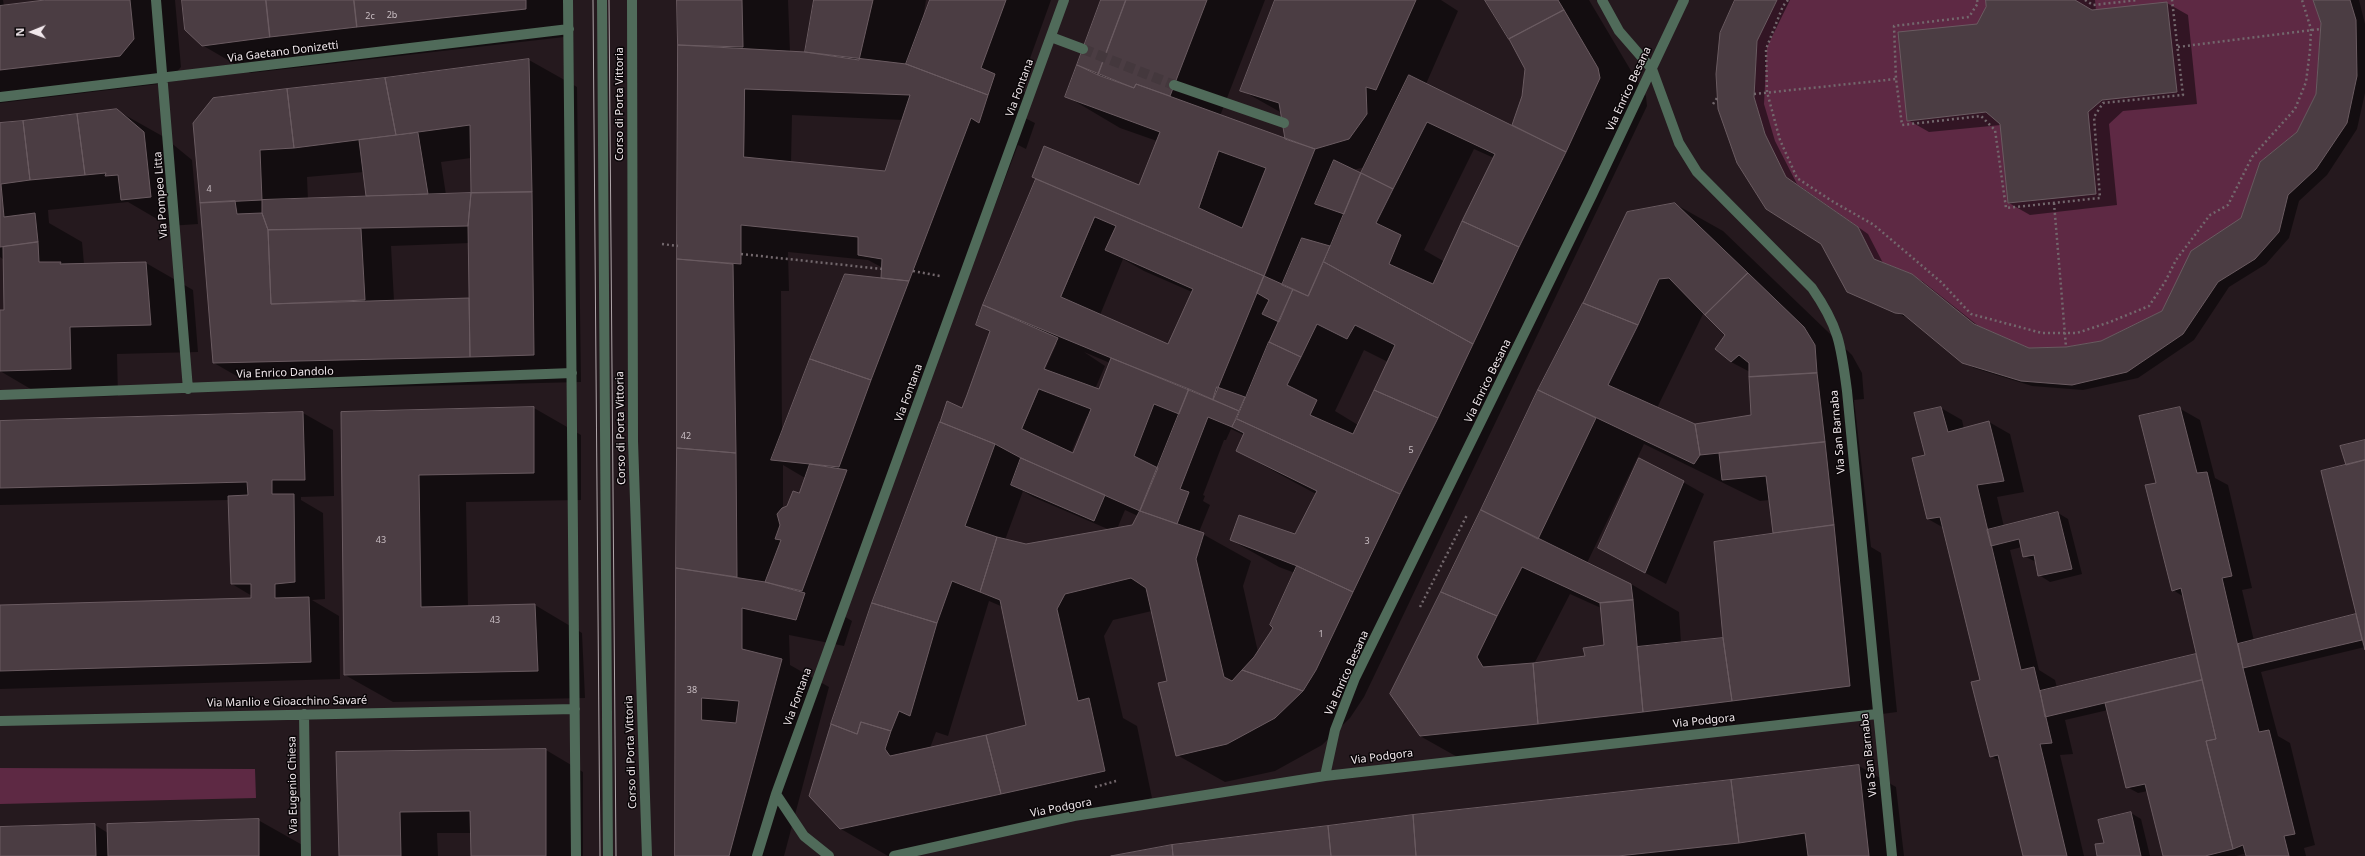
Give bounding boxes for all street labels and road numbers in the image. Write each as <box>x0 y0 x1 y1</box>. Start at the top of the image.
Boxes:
street label: Via Gaetano Donizetti <box>227 39 339 65</box>
street label: Via Enrico Besana <box>1604 45 1654 133</box>
street label: Corso di Porta Vittoria <box>613 47 627 161</box>
street label: Via Fontana <box>1003 57 1037 119</box>
street label: Via Pompeo Litta <box>151 151 171 239</box>
street label: Via Enrico Besana <box>1462 337 1514 425</box>
street label: Via Fontana <box>892 362 926 424</box>
street label: Via Enrico Dandolo <box>236 365 334 381</box>
street label: Corso di Porta Vittoria <box>613 371 629 485</box>
street label: Via San Barnaba <box>1828 390 1848 474</box>
street label: Via Enrico Besana <box>1322 629 1372 717</box>
street label: Via Fontana <box>781 666 815 728</box>
street label: Via Manlio e Gioacchino Savaré <box>207 694 367 710</box>
street label: Corso di Porta Vittoria <box>622 695 640 809</box>
street label: Via Podgora <box>1672 711 1736 731</box>
street label: Via San Barnaba <box>1858 712 1880 798</box>
street label: Via Eugenio Chiesa <box>286 736 300 834</box>
street label: Via Podgora <box>1350 747 1414 767</box>
street label: Via Podgora <box>1029 796 1093 820</box>

